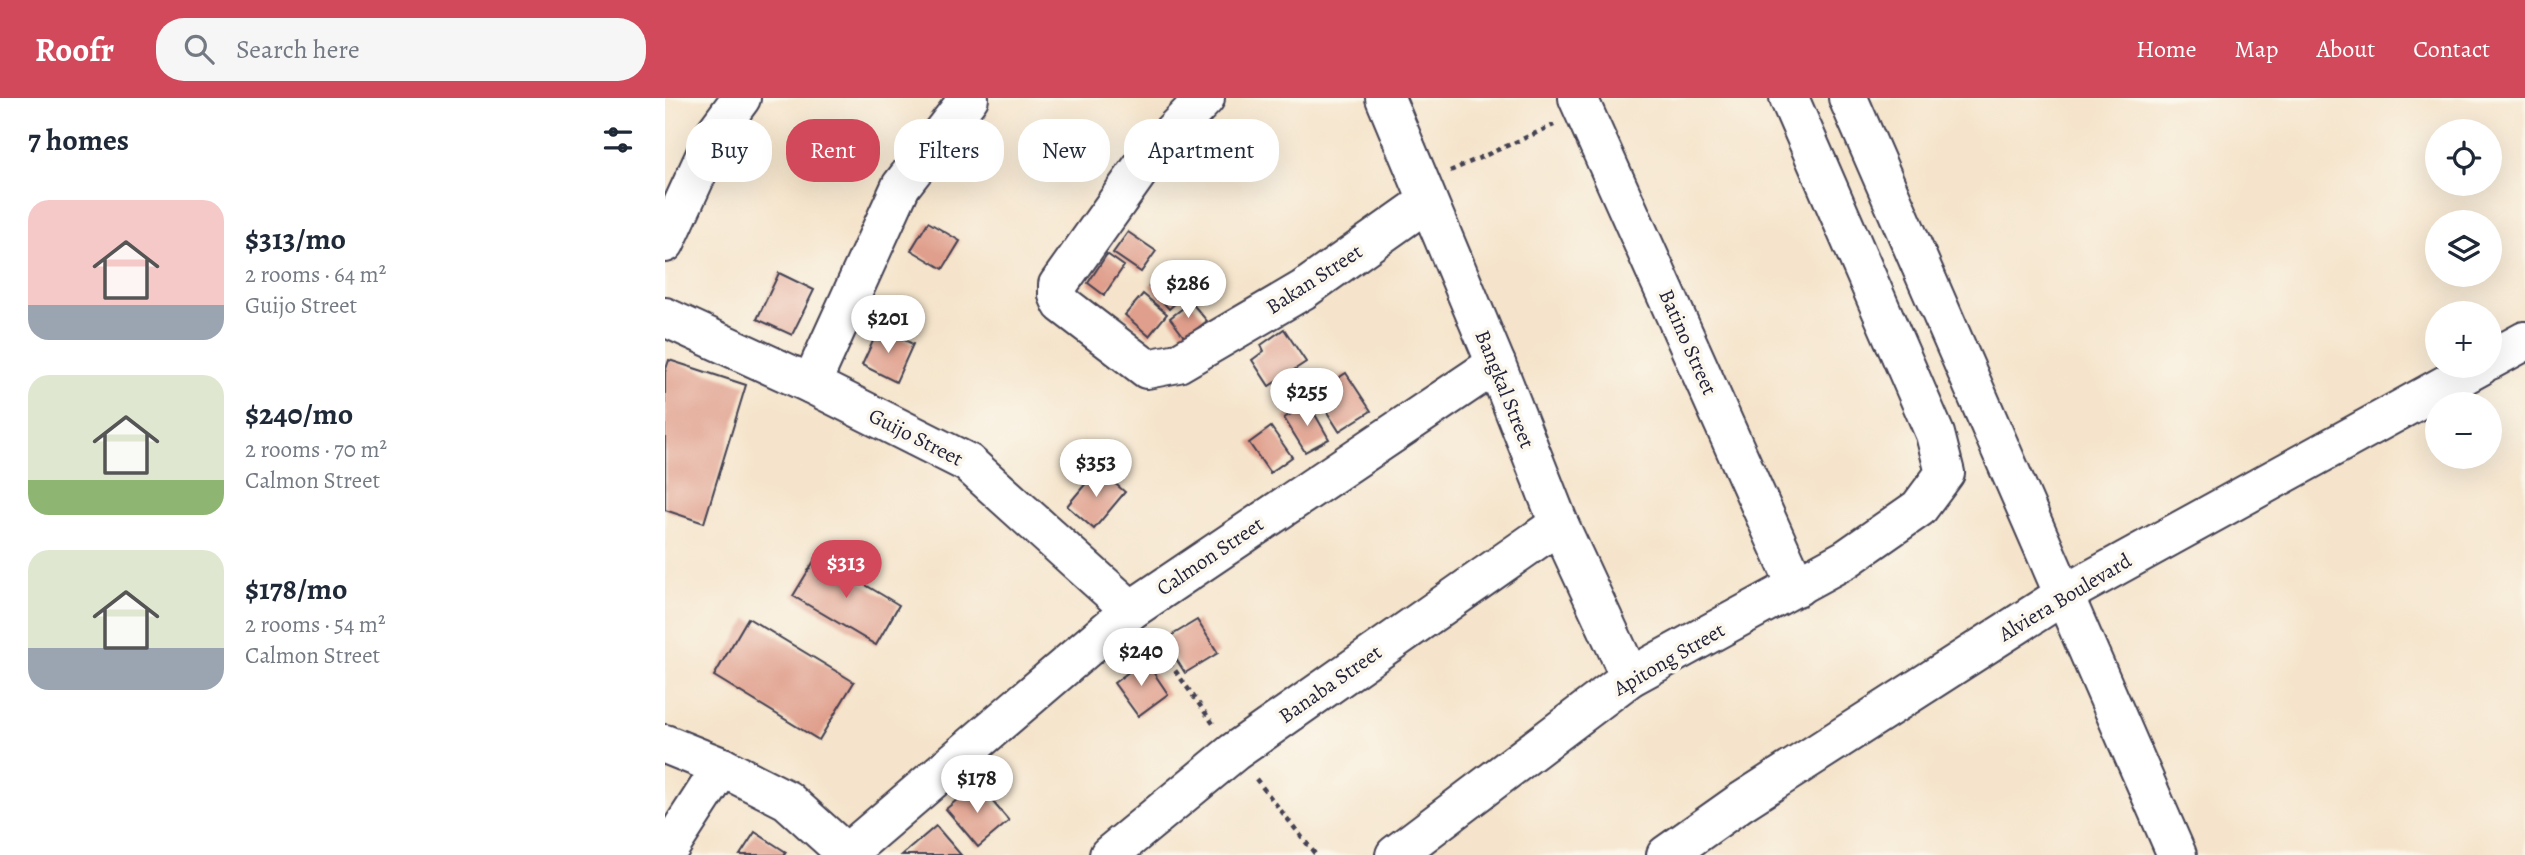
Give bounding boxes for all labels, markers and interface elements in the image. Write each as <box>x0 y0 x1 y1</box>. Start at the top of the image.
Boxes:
search box <box>156 18 646 81</box>
text: Roofr <box>35 27 114 72</box>
icon: search <box>180 30 218 68</box>
text: Search here <box>236 32 360 67</box>
text: Home <box>2136 33 2197 65</box>
text: Map <box>2235 33 2279 65</box>
text: About <box>2317 33 2375 65</box>
text: Contact <box>2413 33 2490 65</box>
chip: Buy <box>686 119 772 182</box>
chip: Rent <box>786 119 880 182</box>
chip: Filters <box>894 119 1004 182</box>
chip: New <box>1018 119 1110 182</box>
chip: Apartment <box>1124 119 1279 182</box>
map controls <box>2425 119 2502 469</box>
button: locate <box>2425 119 2502 196</box>
text: 7 homes <box>28 120 129 160</box>
icon: filters <box>599 121 637 159</box>
button: layers <box>2425 210 2502 287</box>
text: $313/mo <box>245 219 346 259</box>
icon: home <box>84 228 168 312</box>
street label: Bakan Street <box>1260 237 1368 321</box>
text: 2 rooms · 64 m² <box>245 259 386 290</box>
pin: $286 <box>1147 260 1229 320</box>
text: $286 <box>1166 267 1210 298</box>
street label: Batino Street <box>1652 285 1724 399</box>
text: Guijo Street <box>245 290 357 321</box>
pin: $201 <box>847 296 929 355</box>
button: + <box>2425 301 2502 378</box>
text: $201 <box>867 302 909 333</box>
street label: Bangkal Street <box>1469 326 1541 452</box>
pin: $255 <box>1266 368 1348 428</box>
text: $255 <box>1286 375 1328 406</box>
button: − <box>2425 392 2502 469</box>
text: $240/mo <box>245 394 353 434</box>
street label: Guijo Street <box>864 401 968 473</box>
icon: home <box>84 403 168 487</box>
text: 2 rooms · 70 m² <box>245 434 387 465</box>
pin: $353 <box>1055 440 1137 499</box>
text: $353 <box>1076 446 1116 477</box>
text: Calmon Street <box>245 465 380 496</box>
street label: Calmon Street <box>1151 510 1269 602</box>
pin: $313 <box>805 540 887 600</box>
street label: Alviera Boulevard <box>1993 546 2137 648</box>
text: $313 <box>827 547 865 578</box>
text: $178/mo <box>245 569 347 609</box>
icon: home <box>84 578 168 662</box>
text: 2 rooms · 54 m² <box>245 609 386 640</box>
street label: Apitong Street <box>1607 616 1730 703</box>
pin: $240 <box>1100 628 1182 688</box>
text: $240 <box>1119 635 1163 666</box>
street label: Banaba Street <box>1273 638 1387 730</box>
text: Calmon Street <box>245 640 380 671</box>
pin: $178 <box>936 756 1018 815</box>
text: $178 <box>957 762 997 793</box>

